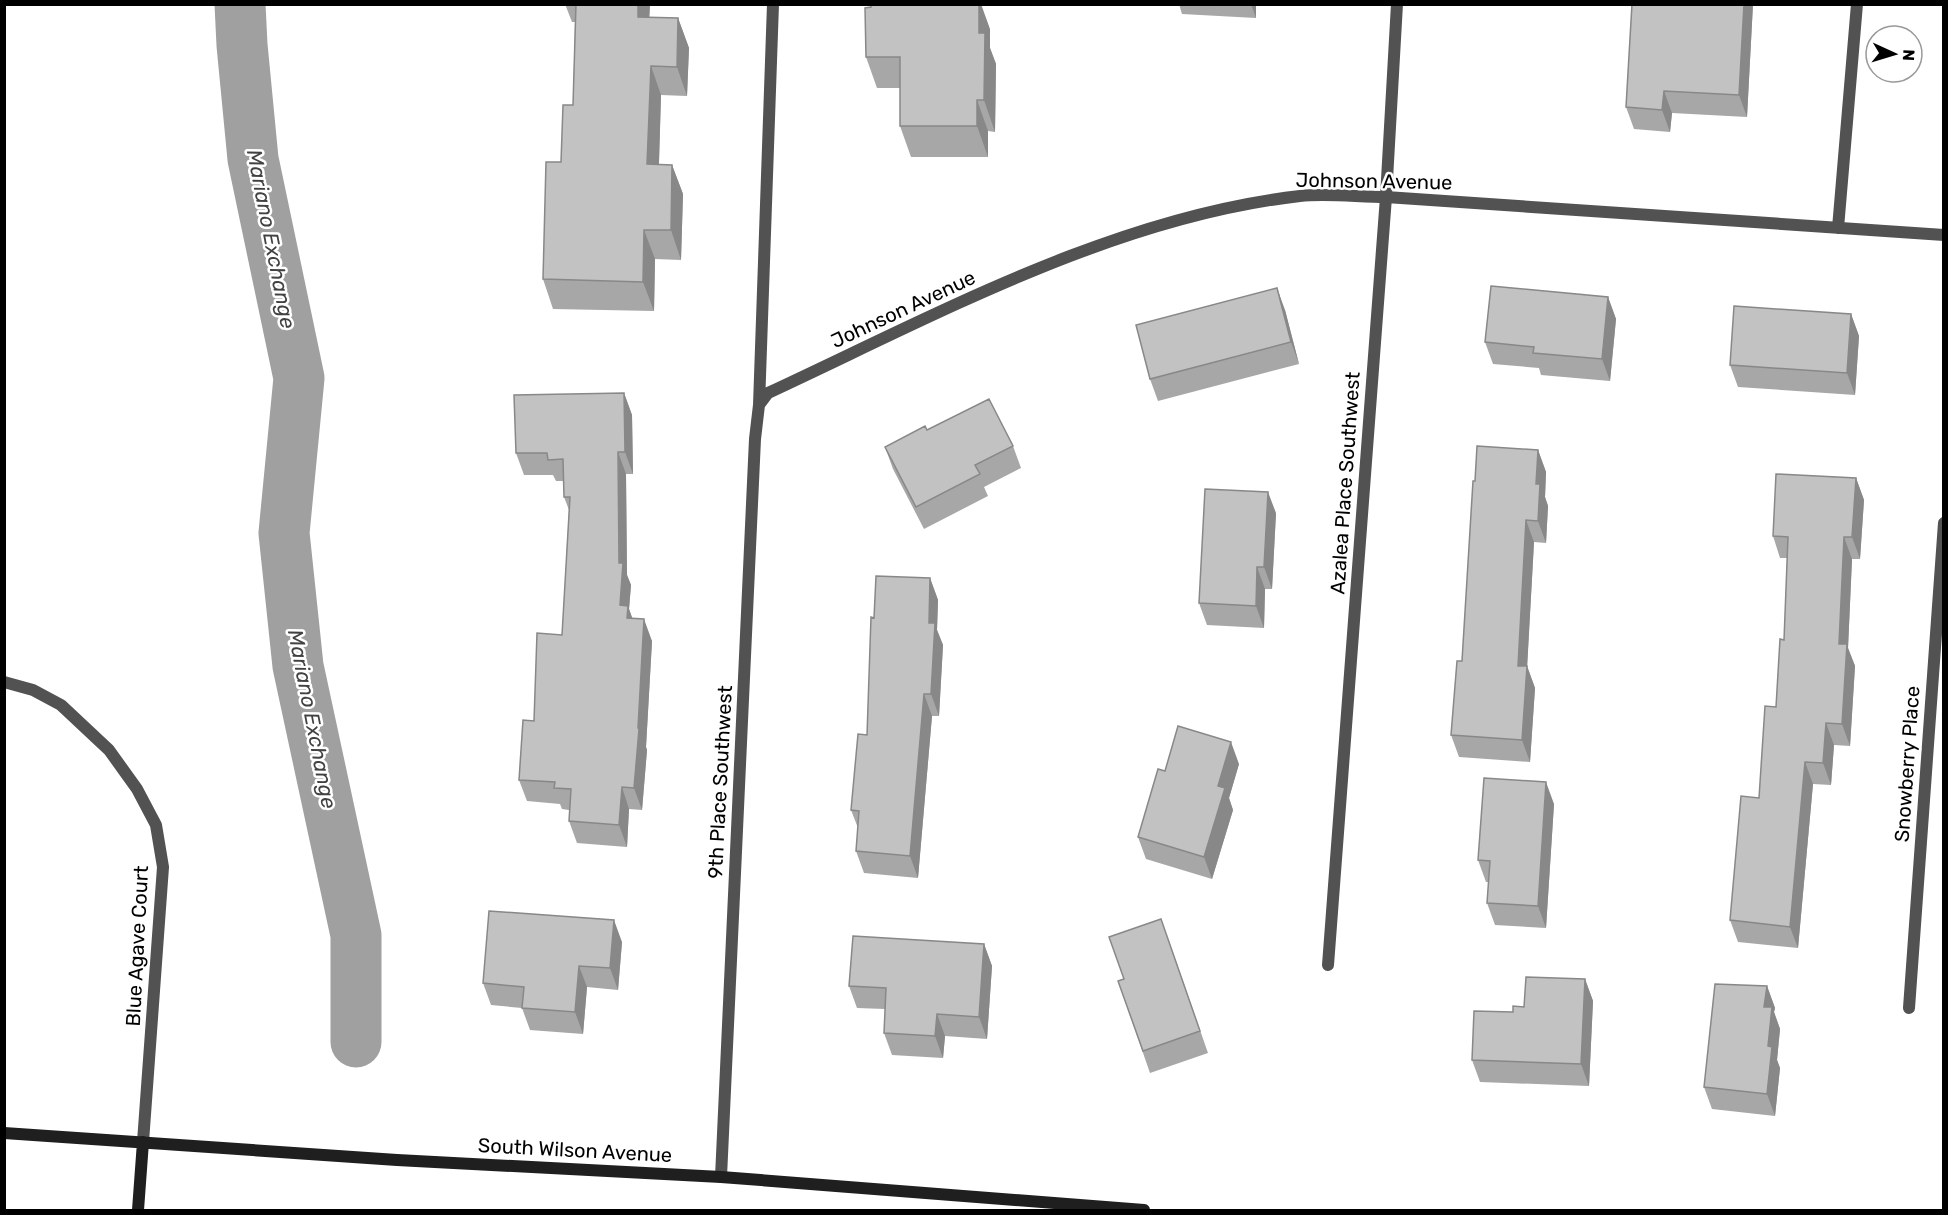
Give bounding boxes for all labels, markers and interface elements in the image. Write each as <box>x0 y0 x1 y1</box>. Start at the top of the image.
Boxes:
north arrow <box>1864 24 1924 84</box>
text: N <box>1899 49 1918 61</box>
water label: Mariano Exchange <box>242 147 301 331</box>
street label: Johnson Avenue <box>1295 168 1453 194</box>
street label: Johnson Avenue <box>827 265 979 353</box>
street label: Azalea Place Southwest <box>1325 371 1365 595</box>
water label: Mariano Exchange <box>283 627 342 811</box>
street label: 9th Place Southwest <box>703 685 737 879</box>
street label: Snowberry Place <box>1890 685 1924 843</box>
street label: Blue Agave Court <box>121 865 153 1027</box>
street label: South Wilson Avenue <box>477 1133 673 1167</box>

